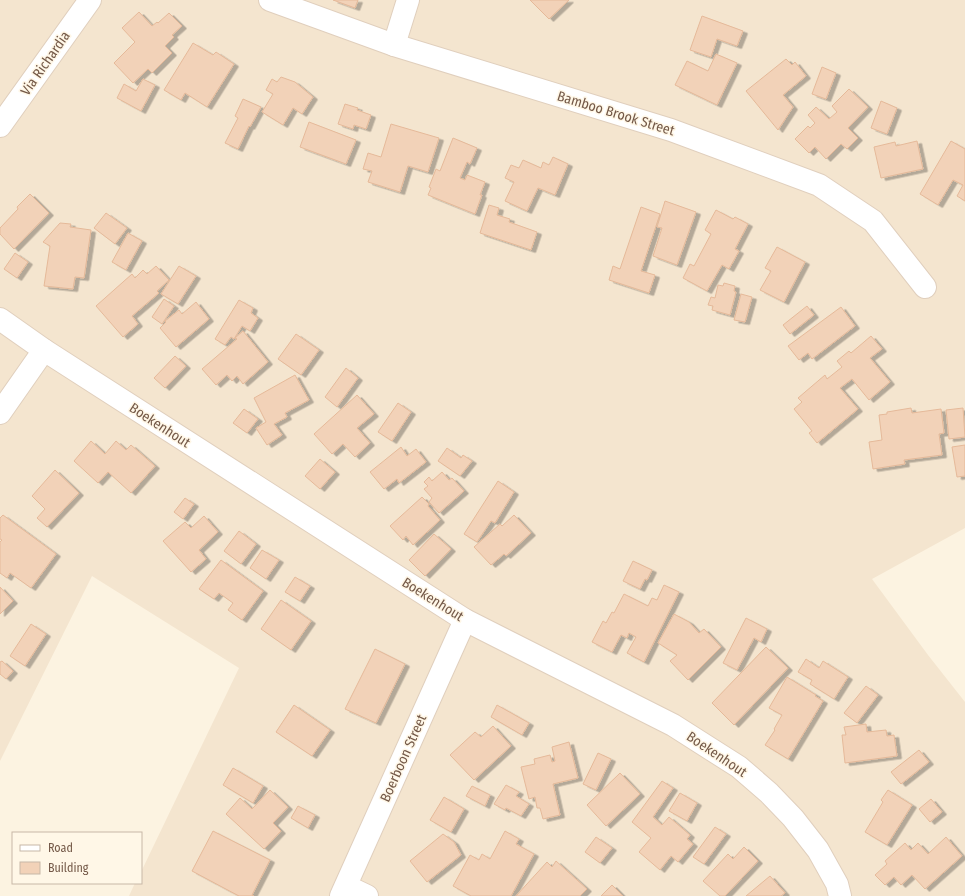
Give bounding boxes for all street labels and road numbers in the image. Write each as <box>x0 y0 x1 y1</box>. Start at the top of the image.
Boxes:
street label: Via Richardia <box>17 28 74 99</box>
street label: Bamboo Brook Street <box>555 88 677 140</box>
street label: Boekenhout <box>126 399 194 452</box>
street label: Boekenhout <box>399 574 467 625</box>
street label: Boerboon Street <box>377 711 431 805</box>
street label: Boekenhout <box>683 728 751 781</box>

